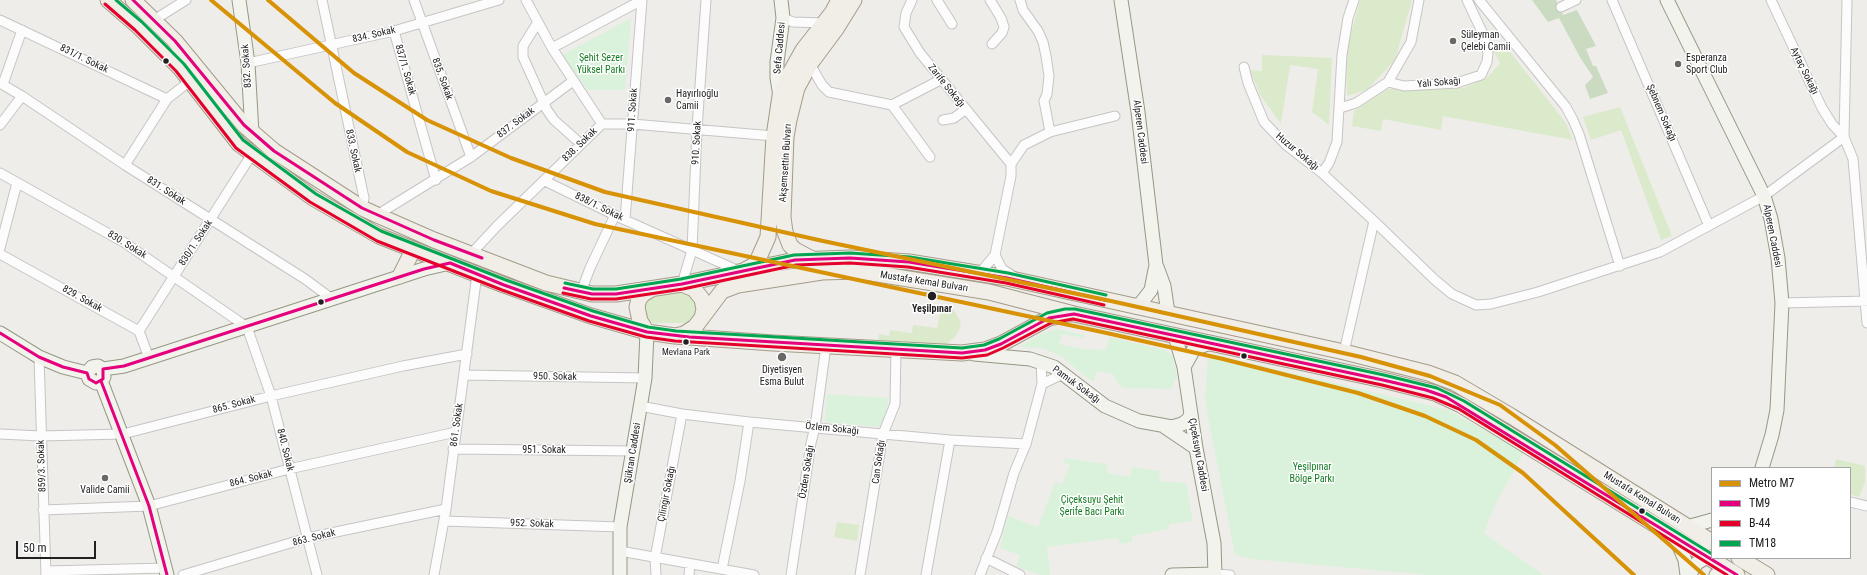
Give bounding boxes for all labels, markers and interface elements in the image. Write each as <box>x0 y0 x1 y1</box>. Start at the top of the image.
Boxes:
street label: Sefa Caddesi <box>772 22 788 74</box>
street label: 834. Sokak <box>351 24 397 46</box>
place label: Süleyman Çelebi Camii <box>1461 29 1510 52</box>
marker: Süleyman Çelebi Camii <box>1448 36 1458 46</box>
street label: 831/1. Sokak <box>58 42 110 76</box>
street label: 837/1. Sokak <box>392 43 418 97</box>
street label: 832. Sokak <box>239 44 255 88</box>
street label: Aytaç Sokağı <box>1787 45 1821 97</box>
park label: Şehit Sezer Yüksel Parkı <box>577 52 625 76</box>
place label: Esperanza Sport Club <box>1686 52 1727 76</box>
unlabelled marker <box>161 56 171 66</box>
street label: 835. Sokak <box>429 56 455 102</box>
marker: Esperanza Sport Club <box>1673 59 1683 69</box>
street label: Zarife Sokağı <box>925 62 967 110</box>
street label: Yalı Sokağı <box>1417 75 1461 91</box>
street label: Şebnem Sokağı <box>1644 83 1678 143</box>
street label: 911. Sokak <box>625 88 641 132</box>
place label: Hayırlıoğlu Camii <box>676 88 718 112</box>
marker: Hayırlıoğlu Camii <box>663 95 673 105</box>
street label: Alperen Caddesi <box>1130 99 1150 165</box>
street label: 837. Sokak <box>495 105 537 141</box>
street label: 910. Sokak <box>690 121 704 165</box>
street label: Akşemsettin Bulvarı <box>777 123 795 203</box>
street label: 838. Sokak <box>560 125 600 165</box>
street label: 833. Sokak <box>343 128 363 174</box>
street label: Huzur Sokağı <box>1273 131 1321 173</box>
street label: 831. Sokak <box>144 174 188 208</box>
street label: 838/1. Sokak <box>573 190 625 224</box>
street label: Alperen Caddesi <box>1760 203 1784 269</box>
street label: 830/1. Sokak <box>177 218 215 268</box>
street label: 830. Sokak <box>105 228 149 262</box>
street label: Mustafa Kemal Bulvarı <box>879 269 969 295</box>
street label: 829. Sokak <box>60 283 104 315</box>
marker: Yeşilpınar <box>926 290 938 302</box>
unlabelled marker <box>316 297 326 307</box>
place label: Yeşilpınar <box>912 303 952 315</box>
marker: Mevlana Park <box>681 337 691 347</box>
place label: Mevlana Park <box>662 348 710 358</box>
marker: Diyetisyen Esma Bulut <box>776 351 788 363</box>
unlabelled marker <box>1239 351 1249 361</box>
place label: Diyetisyen Esma Bulut <box>760 364 804 388</box>
street label: Pamuk Sokağı <box>1050 364 1102 406</box>
street label: 950. Sokak <box>533 371 577 383</box>
street label: 865. Sokak <box>211 394 257 416</box>
street label: 861. Sokak <box>448 403 466 447</box>
street label: Çiçeksuyu Caddesi <box>1186 417 1210 493</box>
street label: Özlem Sokağı <box>805 420 859 438</box>
street label: Şükran Caddesi <box>622 422 644 484</box>
street label: 840. Sokak <box>274 427 296 473</box>
street label: Can Sokağı <box>870 439 888 485</box>
street label: 859/3. Sokak <box>35 440 49 492</box>
street label: 951. Sokak <box>522 444 566 456</box>
street label: Özden Sokağı <box>797 444 817 500</box>
park label: Yeşilpınar Bölge Parkı <box>1290 461 1334 484</box>
street label: Çilingir Sokağı <box>656 465 678 523</box>
legend <box>1711 467 1851 559</box>
street label: 864. Sokak <box>228 468 274 490</box>
street label: Mustafa Kemal Bulvarı <box>1601 469 1683 527</box>
marker: Valide Camii <box>100 473 110 483</box>
text: Metro M7 <box>1749 476 1795 490</box>
place label: Valide Camii <box>80 484 130 496</box>
park label: Çiçeksuyu Şehit Şerife Bacı Parkı <box>1060 494 1124 518</box>
text: TM9 <box>1749 496 1770 510</box>
unlabelled marker <box>1637 506 1647 516</box>
text: B-44 <box>1749 516 1770 530</box>
street label: 952. Sokak <box>510 517 554 531</box>
street label: 863. Sokak <box>291 527 337 549</box>
scale bar <box>18 533 98 559</box>
text: TM18 <box>1749 536 1776 550</box>
text: 50 m <box>23 541 47 555</box>

